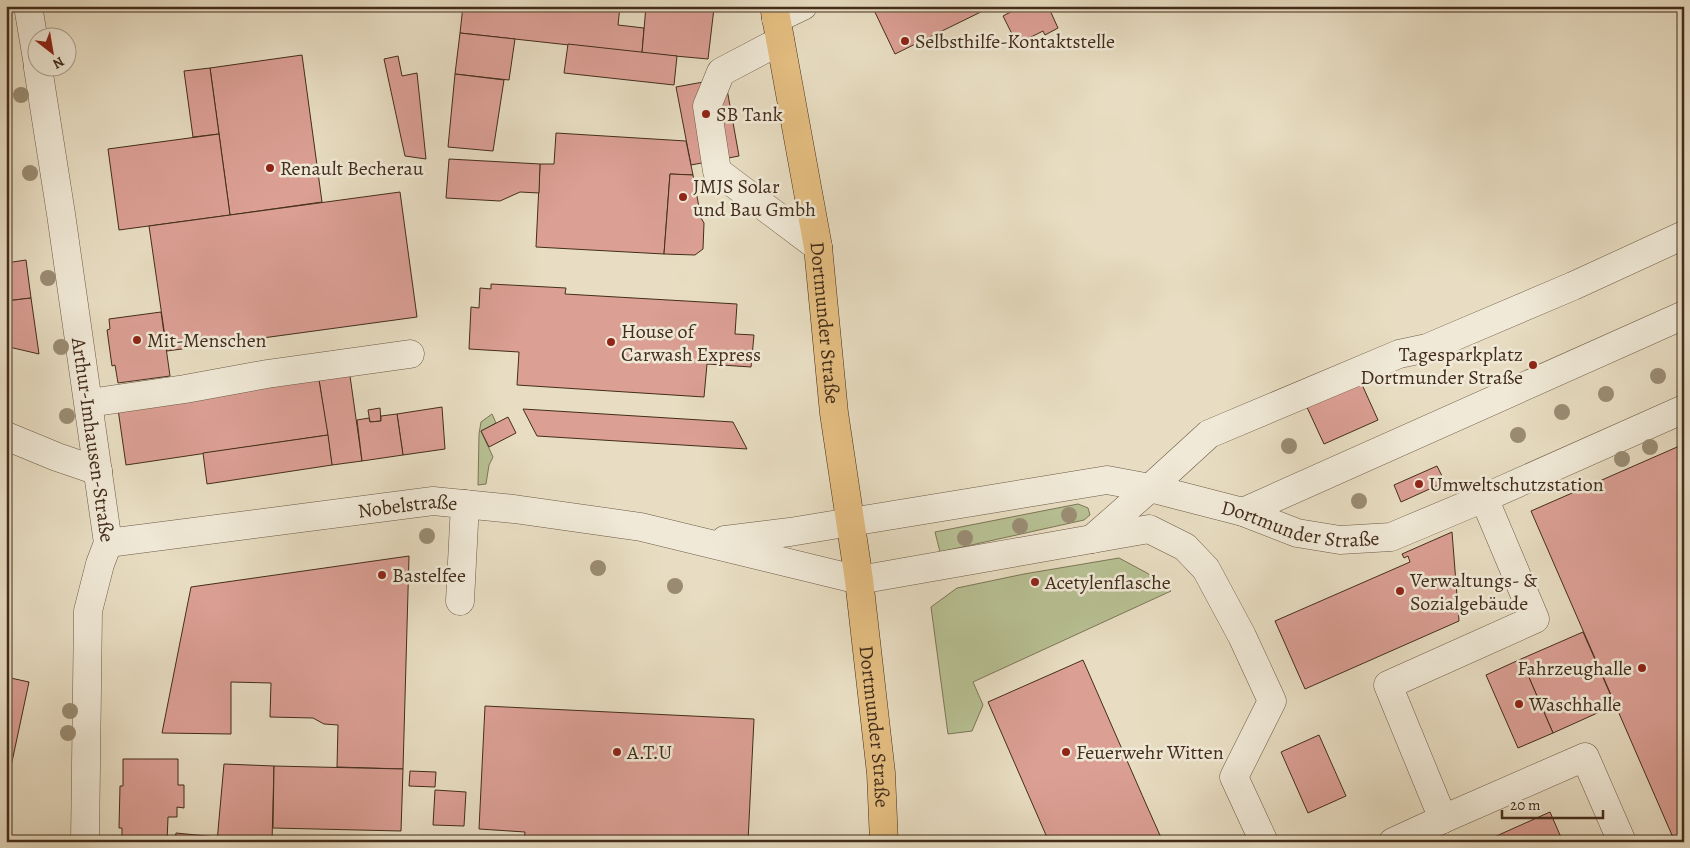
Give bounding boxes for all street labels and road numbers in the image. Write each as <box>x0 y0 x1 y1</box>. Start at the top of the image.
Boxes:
street label: Dortmunder Straße <box>804 240 847 405</box>
street label: Arthur-Imhausen-Straße <box>65 335 121 544</box>
street label: Nobelstraße <box>356 487 459 524</box>
street label: Dortmunder Straße <box>1218 493 1380 554</box>
street label: Dortmunder Straße <box>853 644 896 808</box>

